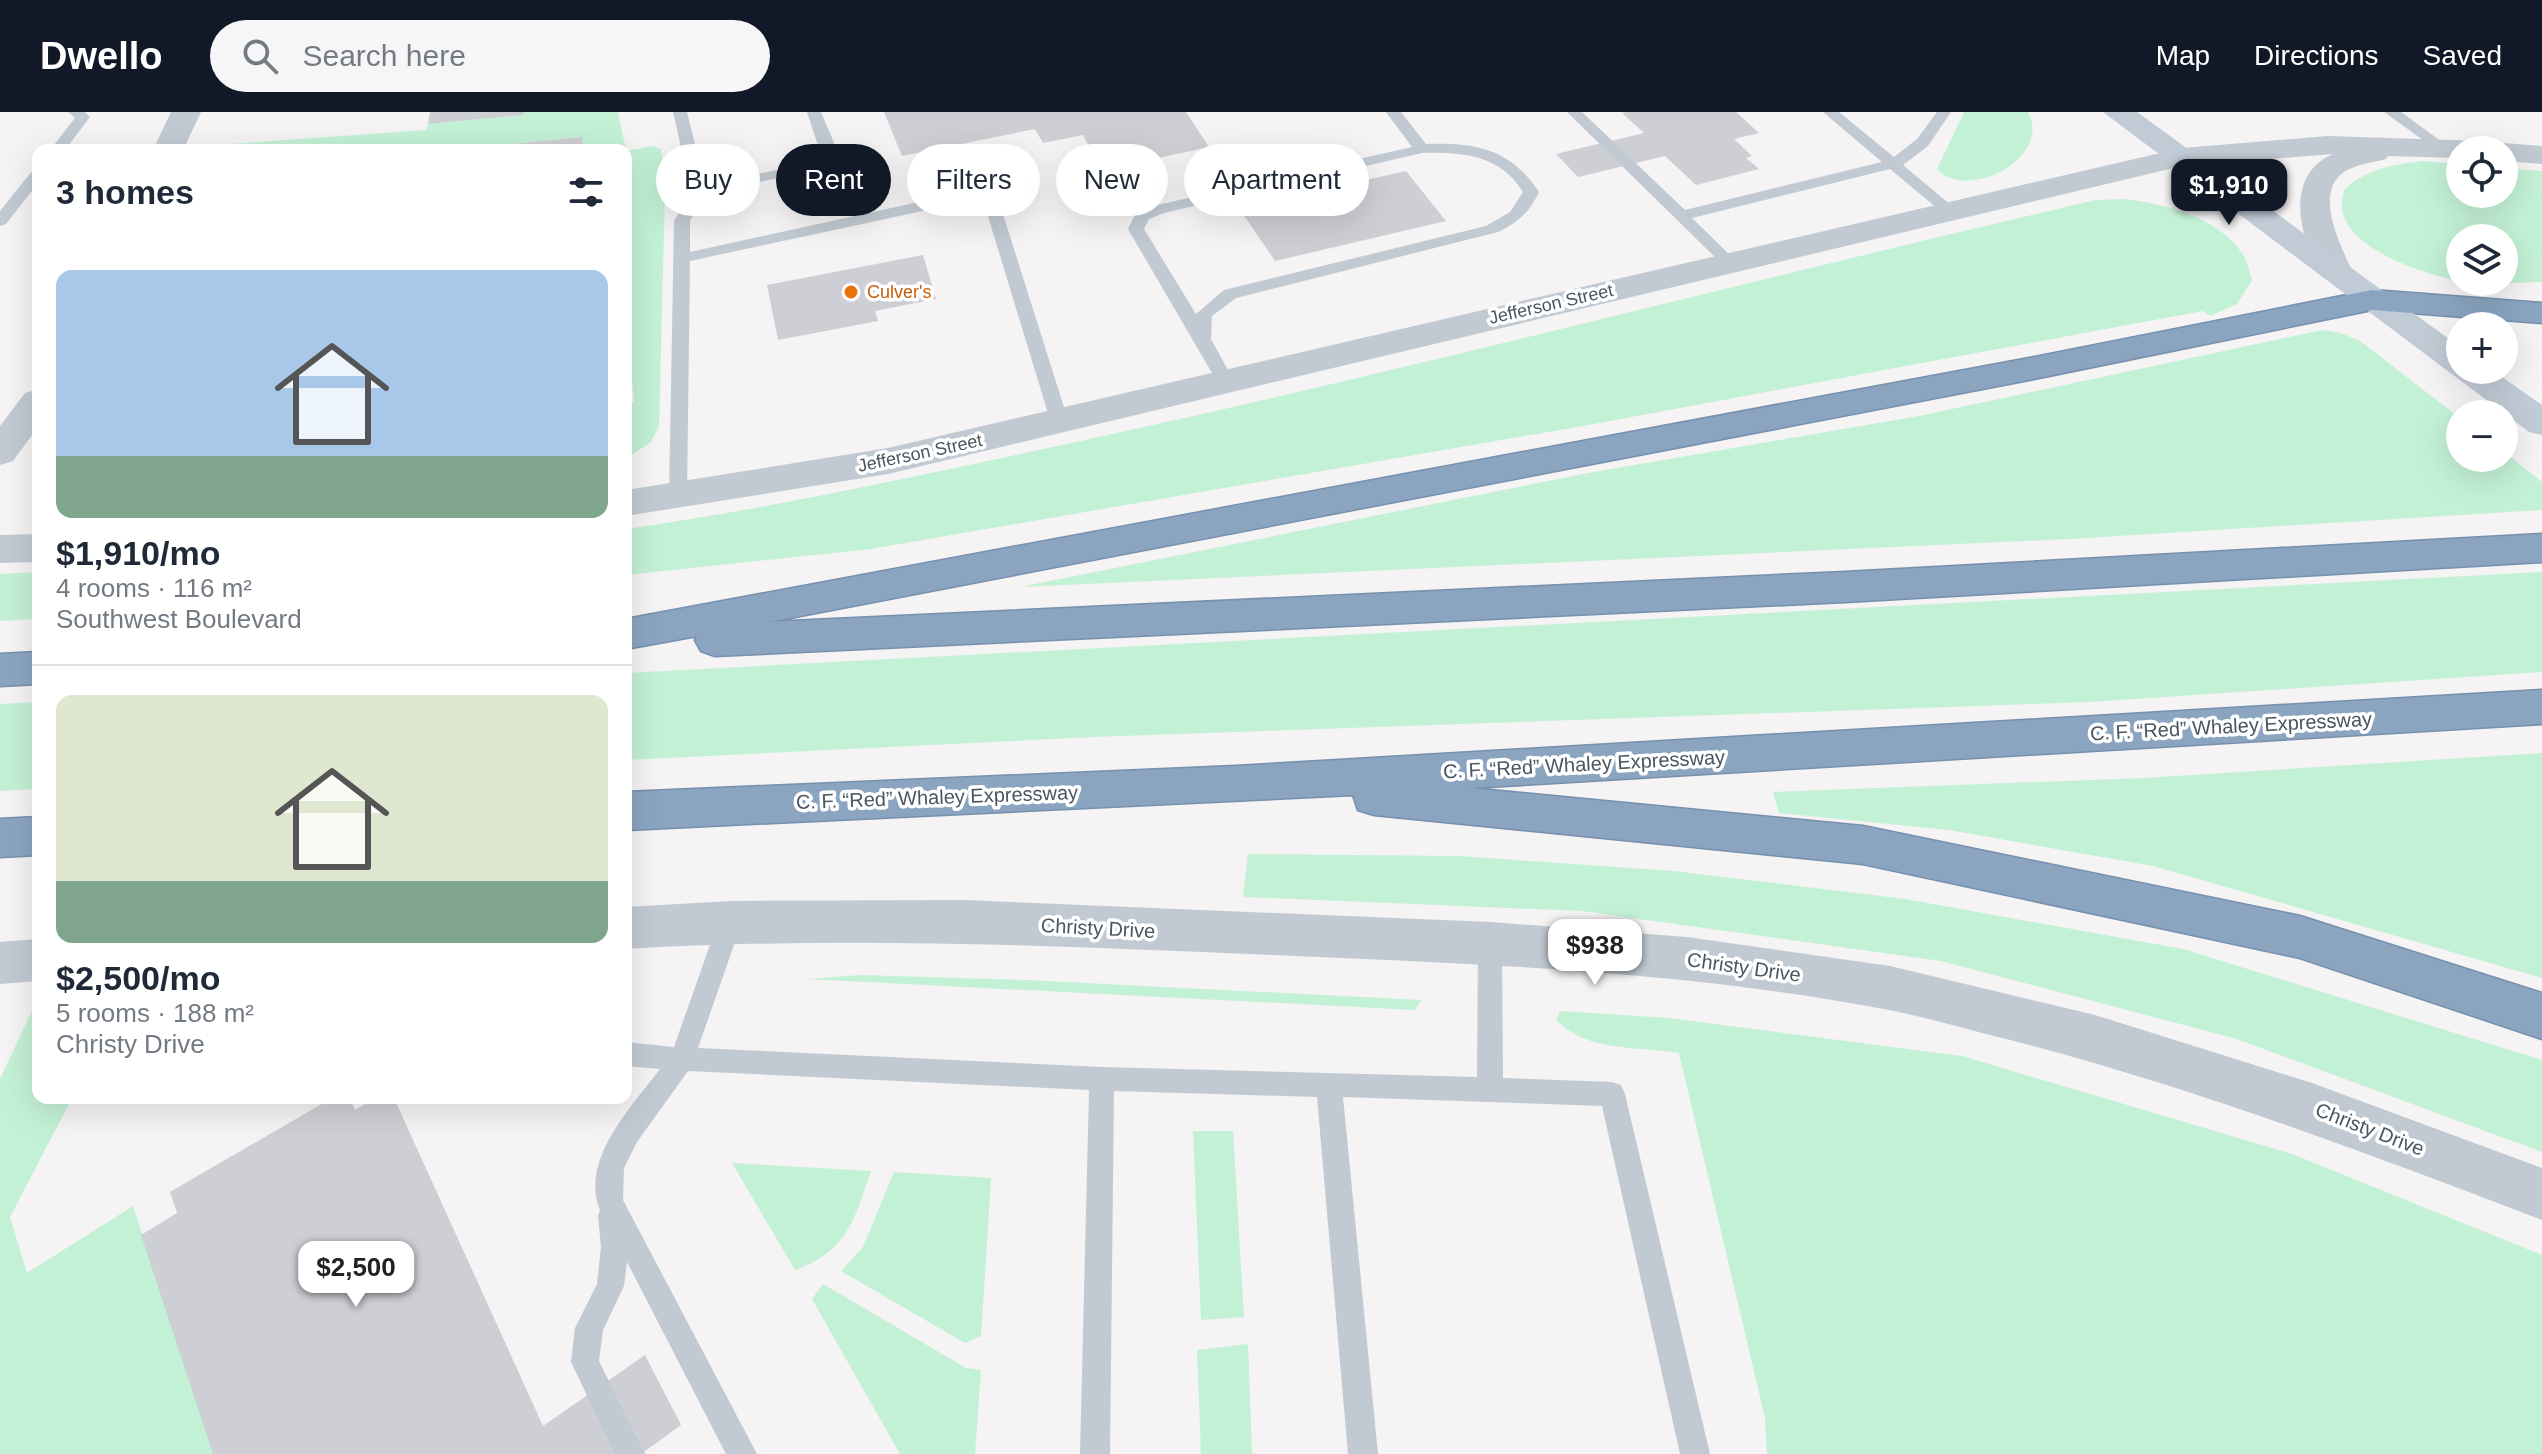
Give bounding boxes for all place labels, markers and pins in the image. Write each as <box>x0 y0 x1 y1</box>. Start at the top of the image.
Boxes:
pin: $1,910 <box>2164 159 2294 227</box>
place label: Culver's <box>867 282 931 302</box>
marker: Culver's <box>842 283 860 301</box>
pin: $938 <box>1548 919 1642 987</box>
pin: $2,500 <box>291 1241 421 1309</box>

